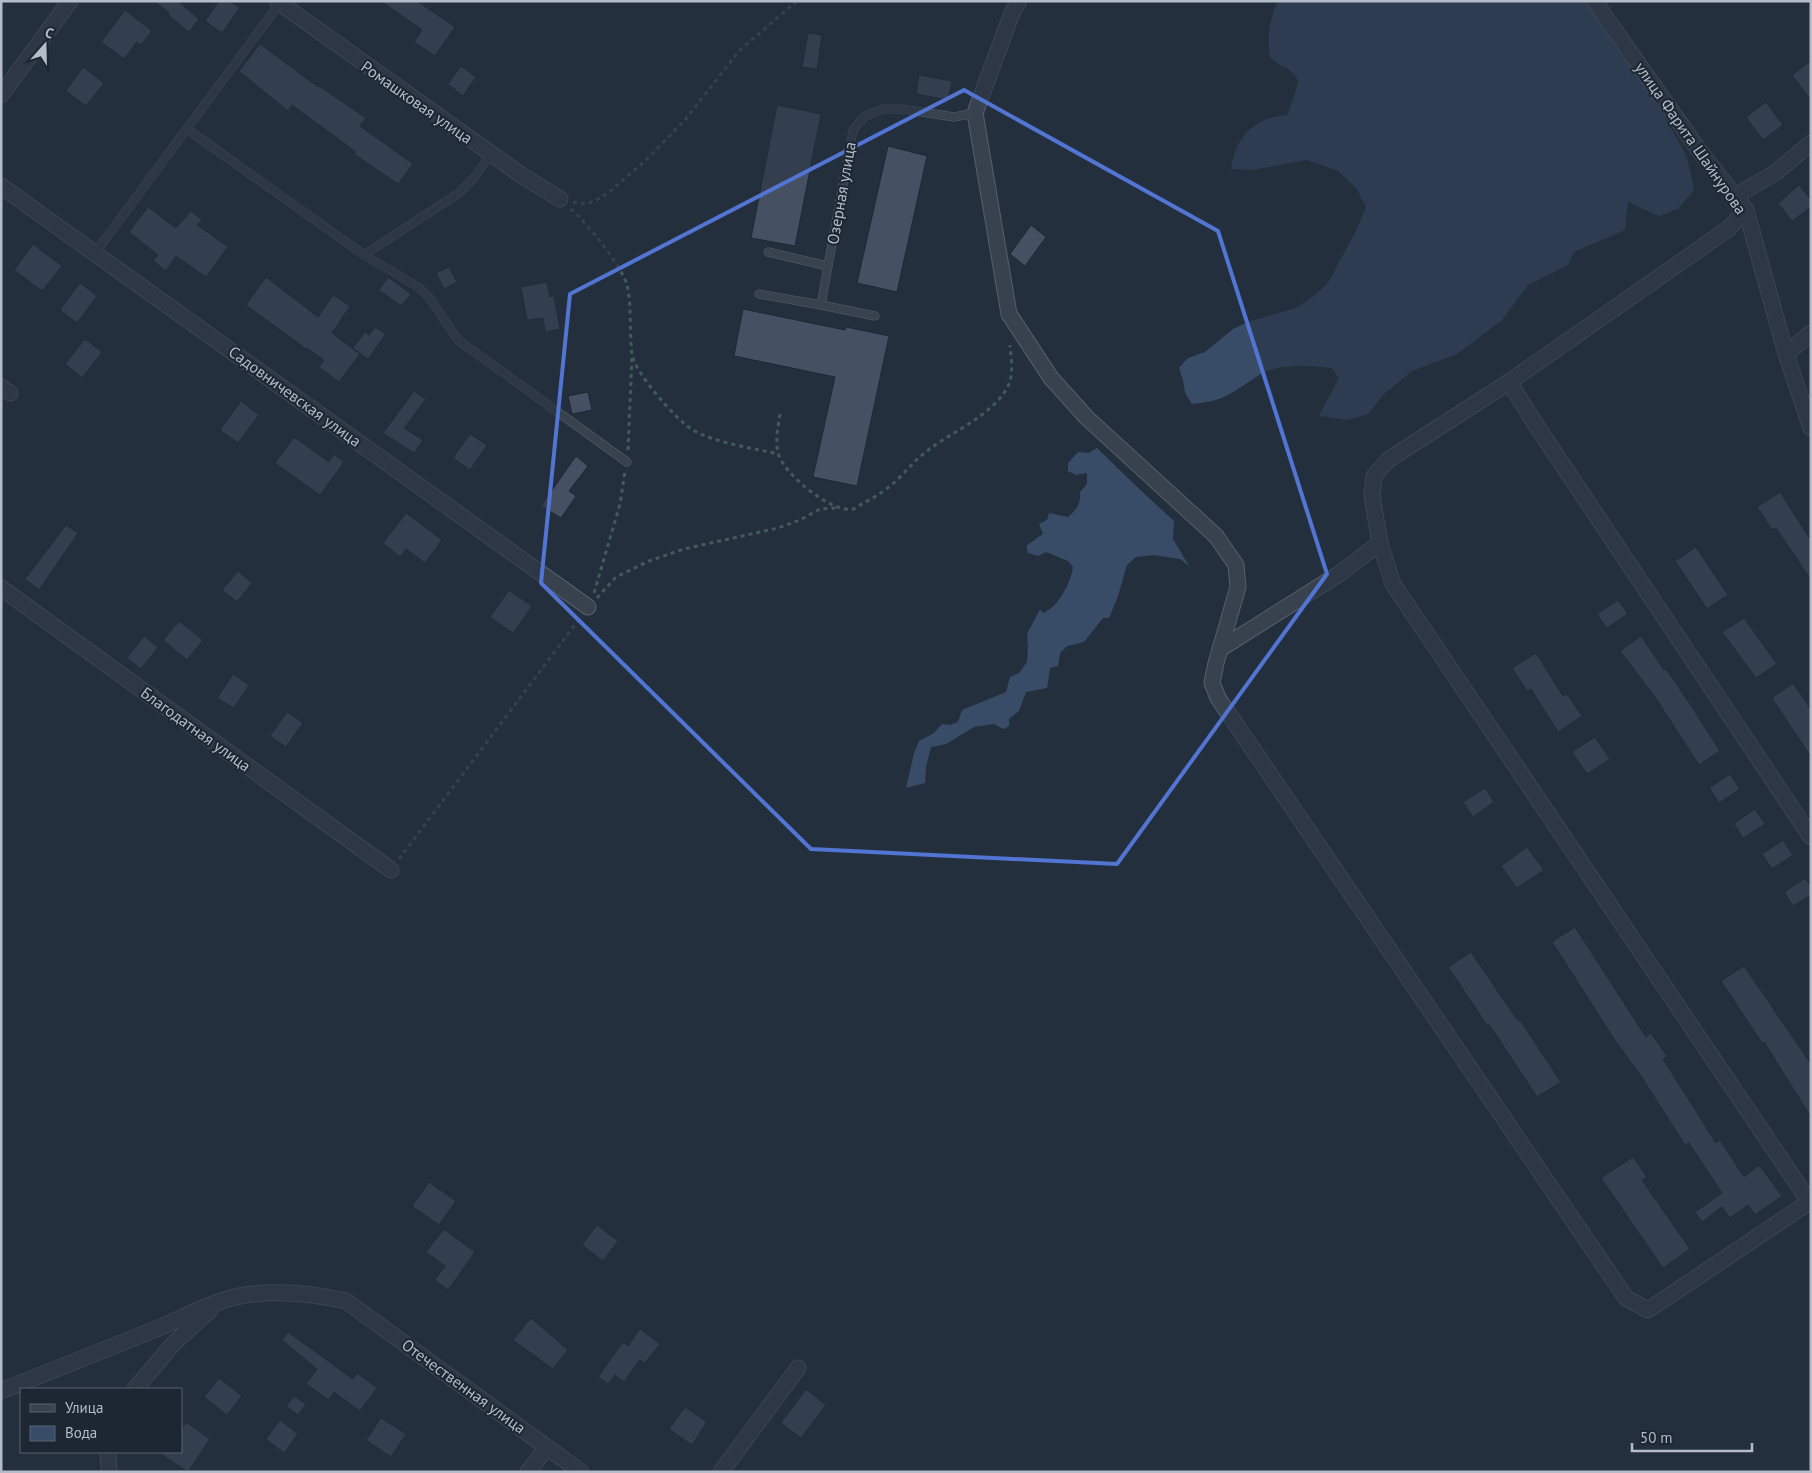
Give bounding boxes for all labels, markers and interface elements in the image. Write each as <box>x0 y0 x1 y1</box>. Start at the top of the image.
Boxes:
north arrow <box>20 20 70 70</box>
text: С <box>43 23 56 43</box>
street label: Ромашковая улица <box>357 56 477 148</box>
street label: улица Фарита Шайнурова <box>1631 58 1751 218</box>
street label: Озерная улица <box>822 140 860 246</box>
street label: Садовничевская улица <box>225 341 365 451</box>
street label: Благодатная улица <box>137 682 255 776</box>
street label: Отечественная улица <box>398 1334 530 1438</box>
legend <box>20 1388 182 1453</box>
text: Улица <box>65 1398 103 1417</box>
scale bar <box>1632 1420 1752 1452</box>
text: Вода <box>65 1423 97 1442</box>
text: 50 m <box>1640 1428 1673 1447</box>

